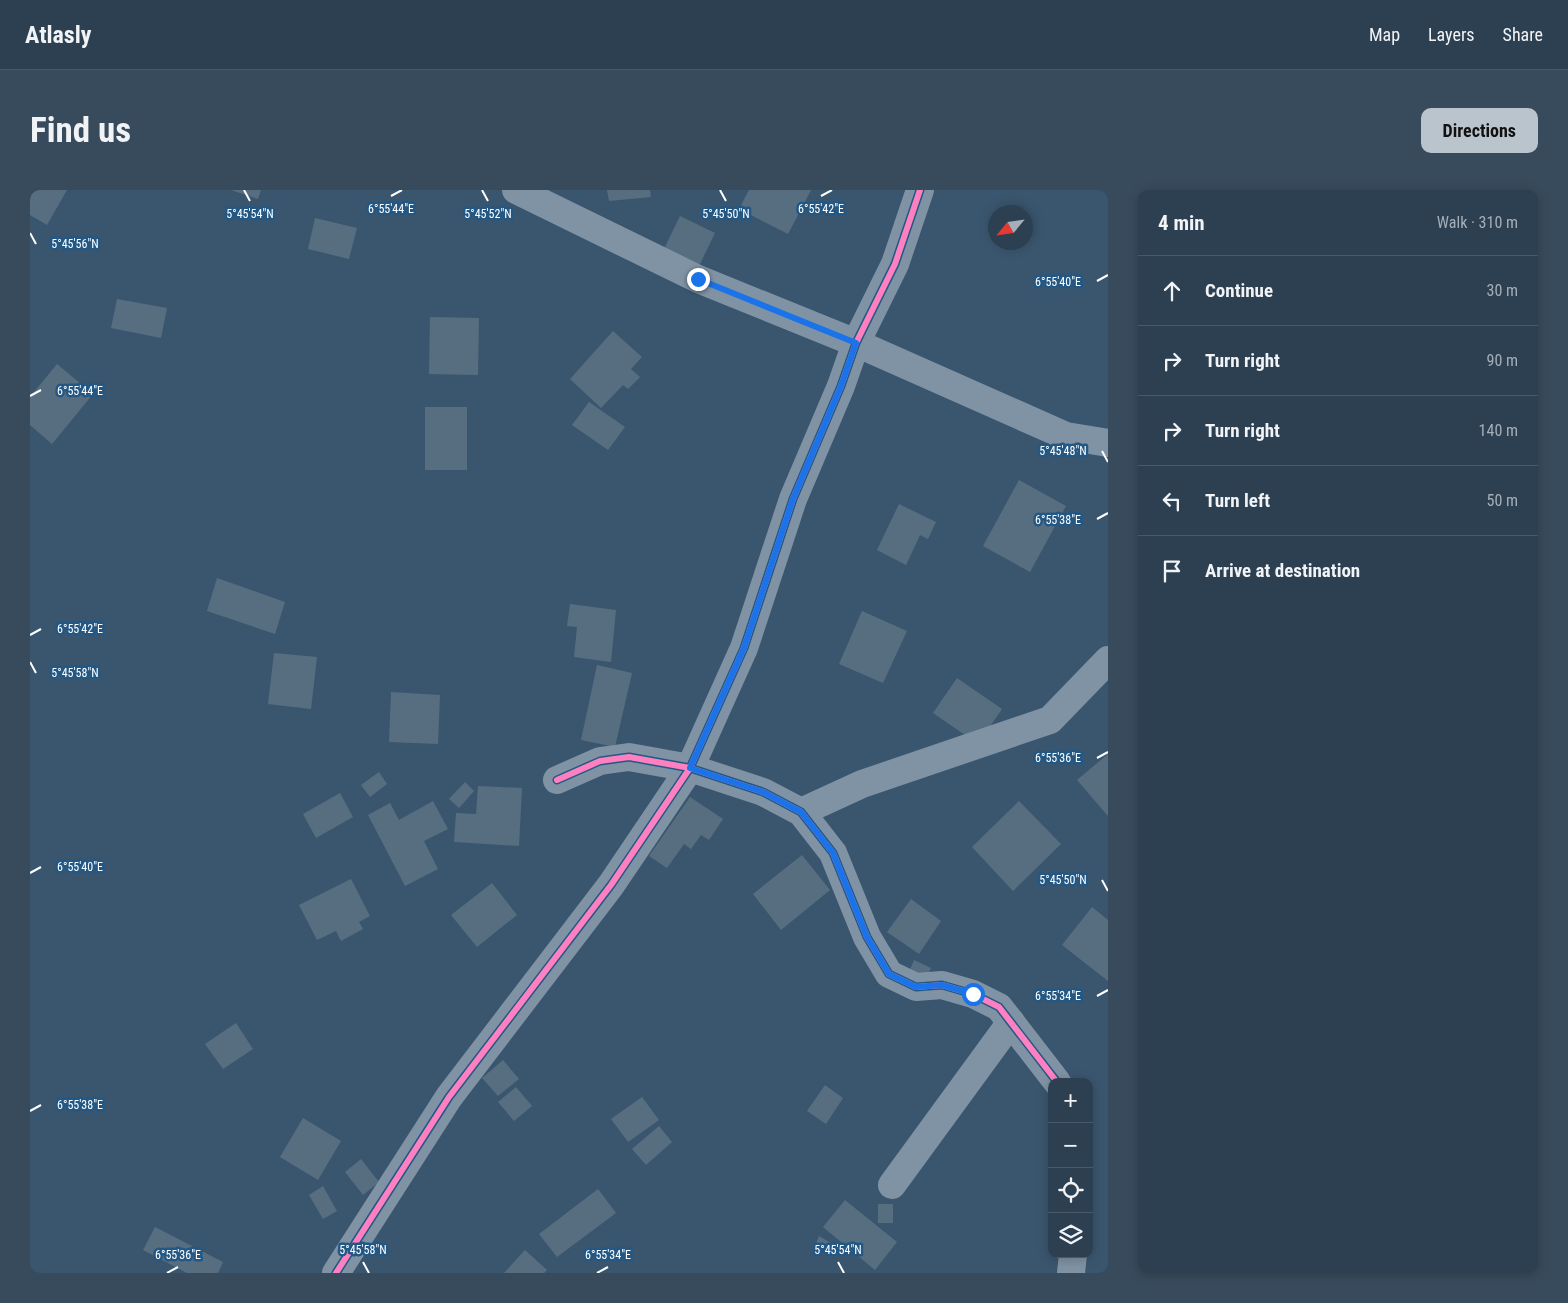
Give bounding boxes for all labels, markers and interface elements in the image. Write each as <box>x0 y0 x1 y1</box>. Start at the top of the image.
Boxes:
text: Atlasly <box>25 21 91 49</box>
text: Map <box>1369 24 1400 45</box>
text: Layers <box>1428 24 1475 45</box>
text: Share <box>1503 24 1543 45</box>
button: Directions <box>1421 108 1538 153</box>
text: Find us <box>30 110 131 151</box>
text: 6°55'44"E <box>368 202 414 216</box>
text: 6°55'42"E <box>798 202 844 216</box>
north arrow <box>988 205 1033 250</box>
text: 5°45'54"N <box>226 207 274 221</box>
text: 5°45'52"N <box>464 207 512 221</box>
text: 5°45'50"N <box>702 207 750 221</box>
text: 4 min <box>1158 211 1205 235</box>
text: Walk · 310 m <box>1437 213 1518 232</box>
text: 5°45'56"N <box>51 237 99 251</box>
route end <box>687 268 710 291</box>
text: 6°55'40"E <box>1035 275 1081 289</box>
icon: ahead <box>1158 277 1186 305</box>
text: Continue <box>1205 279 1273 302</box>
text: 30 m <box>1486 281 1518 300</box>
icon: right <box>1158 347 1186 375</box>
text: Turn right <box>1205 349 1280 372</box>
text: 90 m <box>1486 351 1518 370</box>
text: 6°55'44"E <box>57 384 103 398</box>
icon: right <box>1158 417 1186 445</box>
text: Turn right <box>1205 419 1280 442</box>
text: 140 m <box>1479 421 1518 440</box>
text: 5°45'48"N <box>1039 444 1087 458</box>
icon: left <box>1158 487 1186 515</box>
text: Turn left <box>1205 489 1270 512</box>
text: 50 m <box>1486 491 1518 510</box>
text: 6°55'38"E <box>1035 513 1081 527</box>
icon: arrive <box>1158 557 1186 585</box>
text: Arrive at destination <box>1205 559 1360 582</box>
text: 6°55'42"E <box>57 622 103 636</box>
text: 5°45'58"N <box>51 666 99 680</box>
text: 6°55'36"E <box>1035 751 1081 765</box>
text: 6°55'40"E <box>57 860 103 874</box>
text: 5°45'50"N <box>1039 873 1087 887</box>
route start <box>962 983 985 1006</box>
text: 6°55'34"E <box>1035 989 1081 1003</box>
map controls <box>1048 1078 1093 1258</box>
button: + <box>1048 1078 1093 1123</box>
text: 6°55'38"E <box>57 1098 103 1112</box>
button: − <box>1048 1123 1093 1168</box>
button: locate <box>1048 1168 1093 1213</box>
button: layers <box>1048 1213 1093 1258</box>
text: 5°45'58"N <box>339 1243 387 1257</box>
text: 5°45'54"N <box>814 1243 862 1257</box>
text: 6°55'36"E <box>155 1248 201 1262</box>
text: 6°55'34"E <box>585 1248 631 1262</box>

